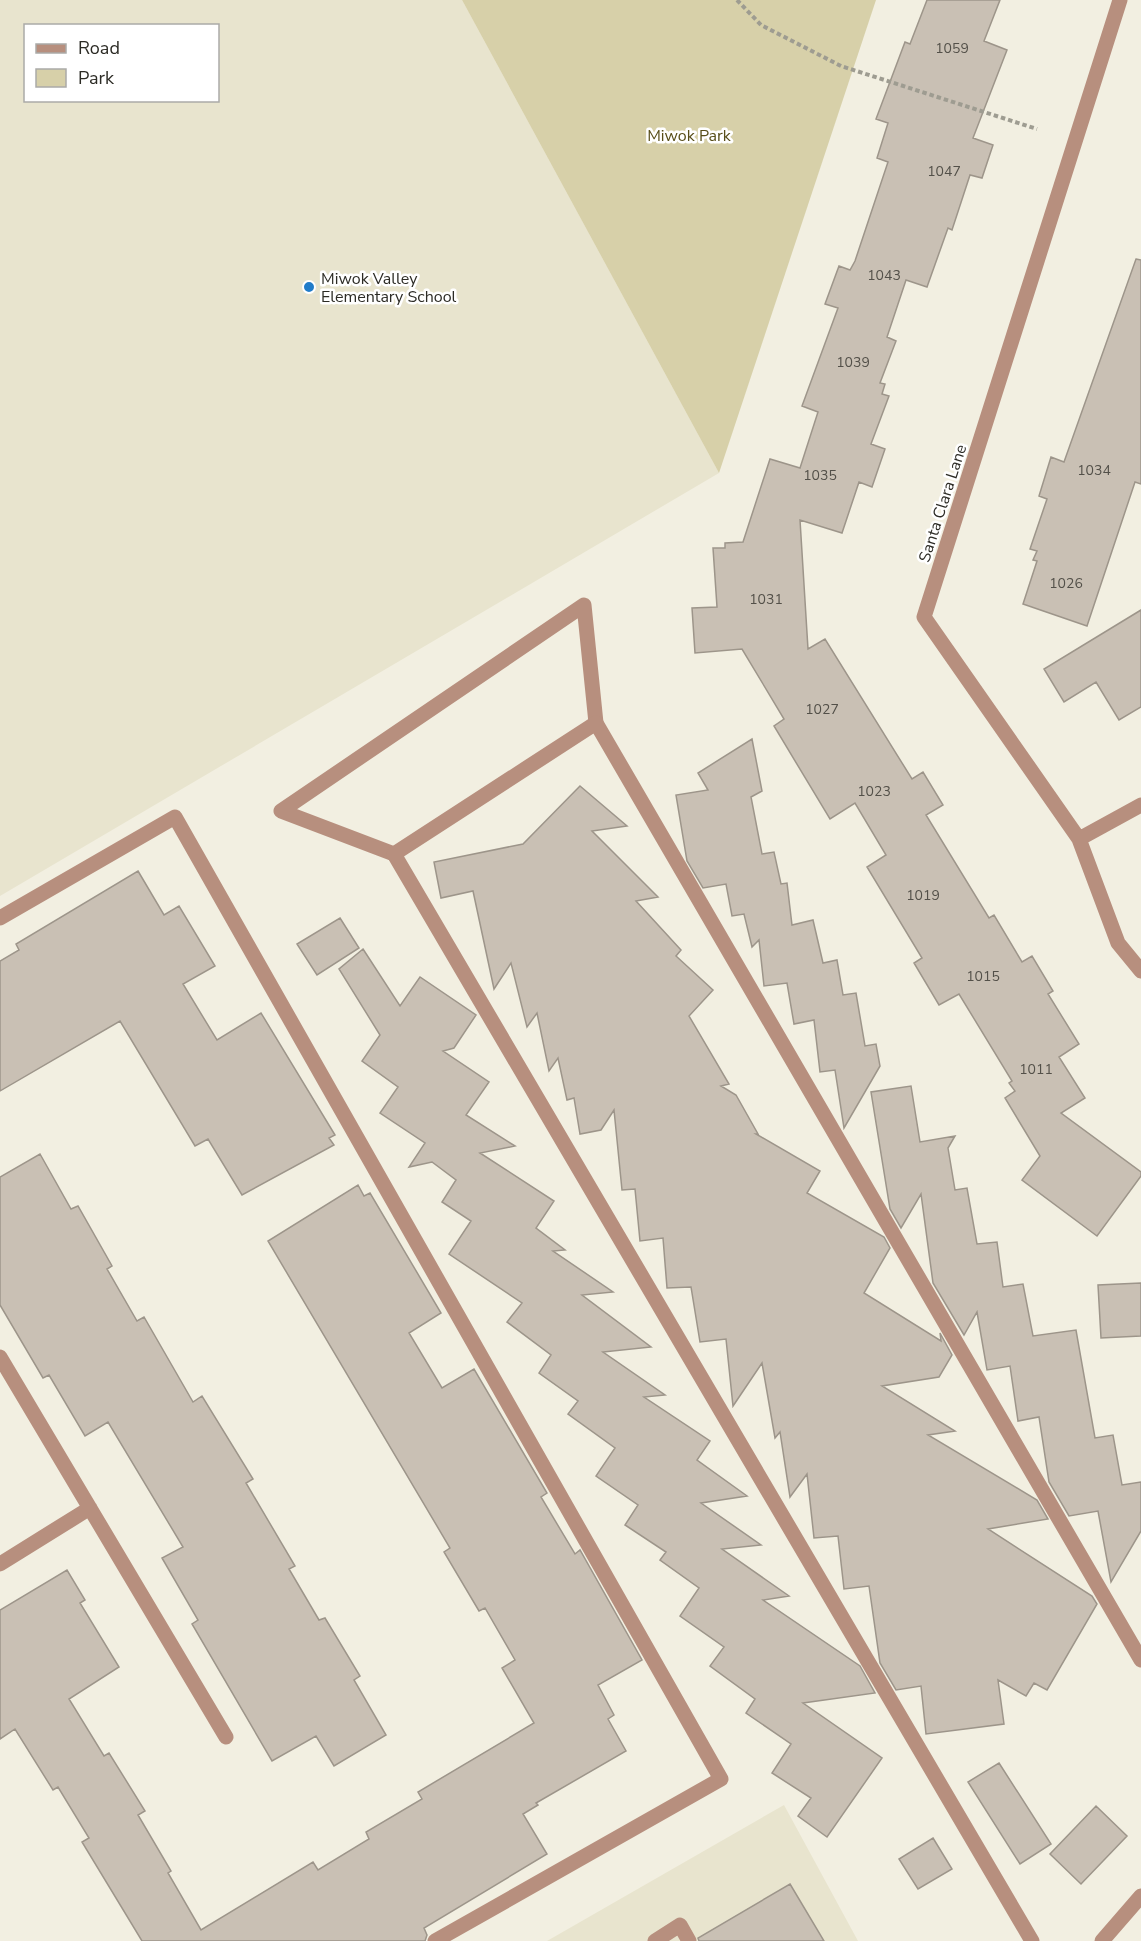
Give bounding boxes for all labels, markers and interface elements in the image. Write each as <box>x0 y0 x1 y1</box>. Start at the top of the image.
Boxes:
legend <box>24 24 219 102</box>
text: Road <box>78 36 120 60</box>
house number: 1059 <box>935 39 969 58</box>
text: Park <box>78 66 115 90</box>
park label: Miwok Park <box>647 125 732 147</box>
house number: 1047 <box>927 162 961 181</box>
house number: 1043 <box>867 266 901 285</box>
place label: Miwok Valley Elementary School <box>321 268 457 308</box>
marker: Miwok Valley Elementary School <box>302 280 316 294</box>
house number: 1039 <box>836 353 870 372</box>
street label: Santa Clara Lane <box>914 442 972 565</box>
house number: 1034 <box>1077 461 1111 480</box>
house number: 1035 <box>803 466 837 485</box>
house number: 1026 <box>1049 574 1083 593</box>
house number: 1031 <box>749 590 783 609</box>
house number: 1027 <box>805 700 839 719</box>
house number: 1023 <box>857 782 891 801</box>
house number: 1019 <box>906 886 940 905</box>
house number: 1015 <box>966 967 1000 986</box>
house number: 1011 <box>1019 1060 1053 1079</box>

